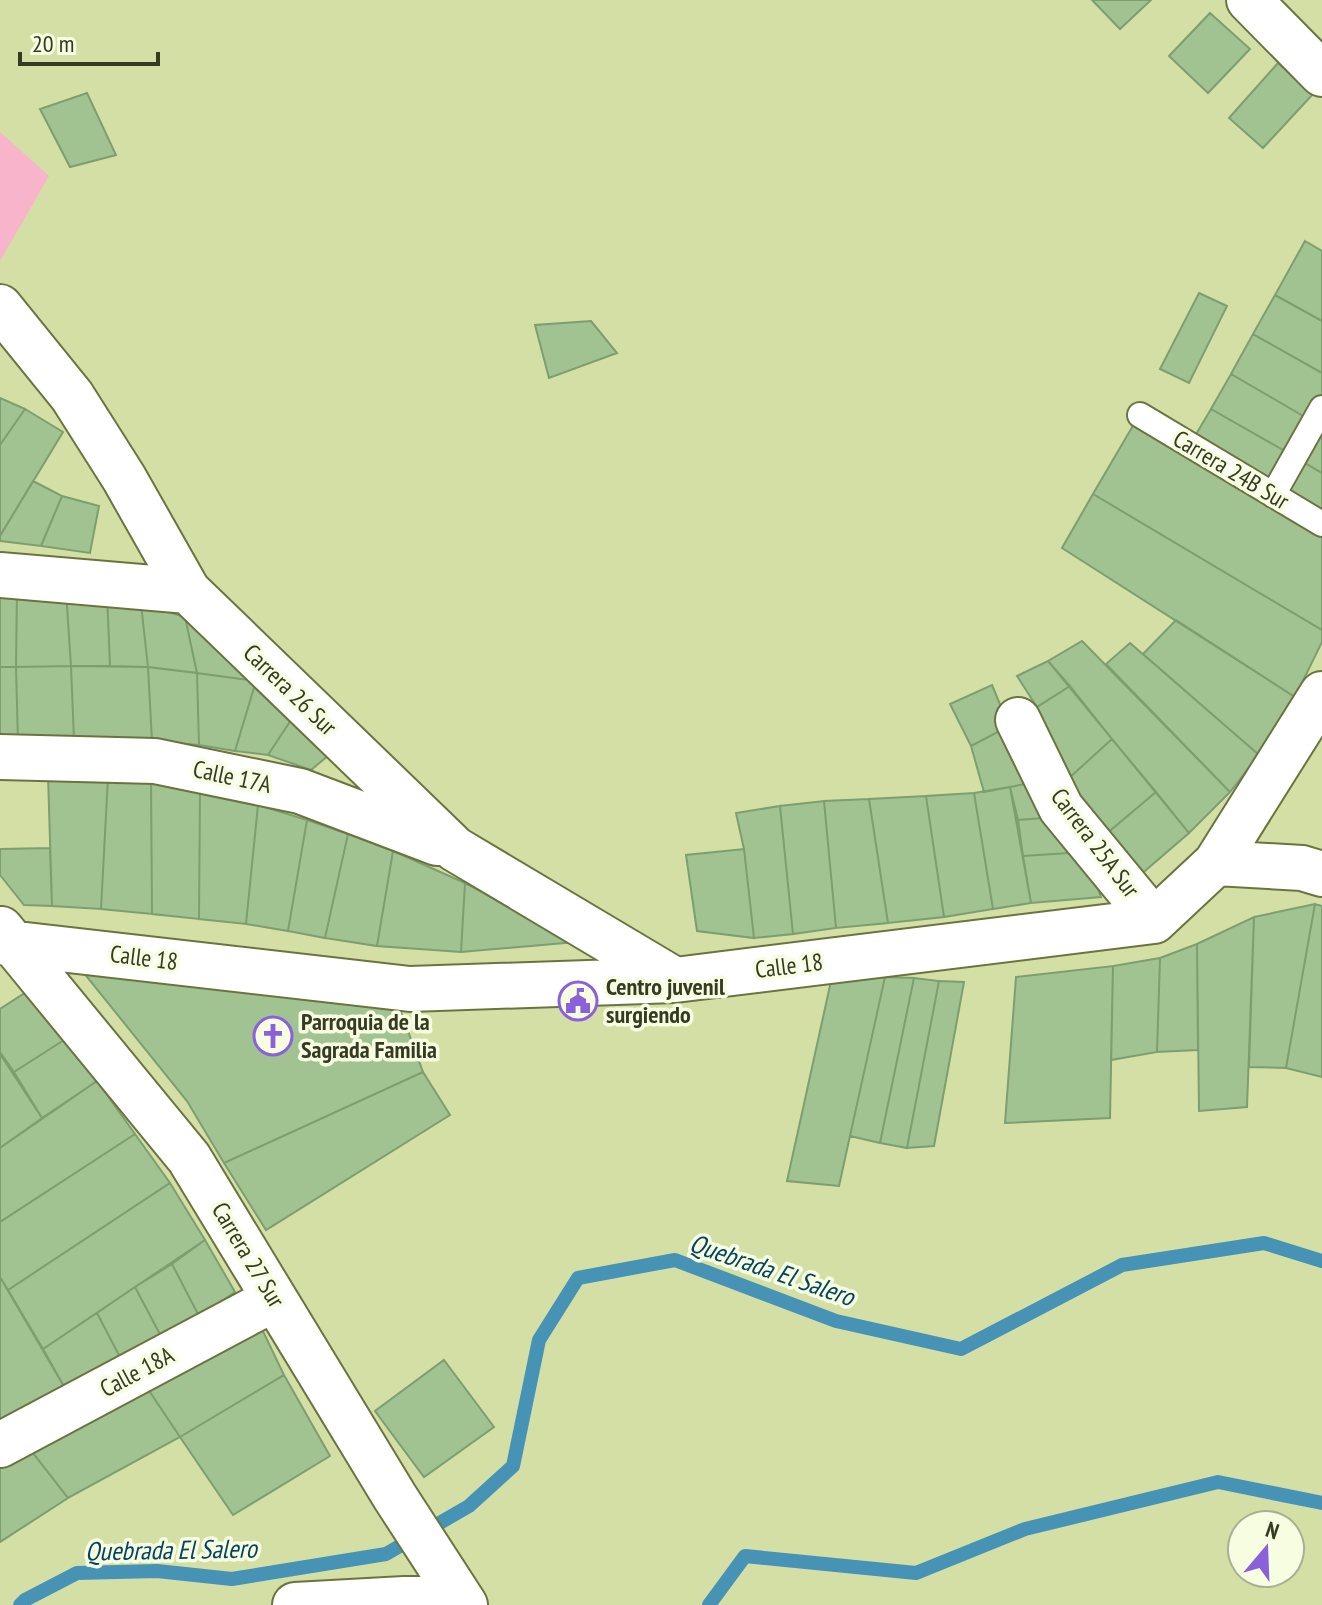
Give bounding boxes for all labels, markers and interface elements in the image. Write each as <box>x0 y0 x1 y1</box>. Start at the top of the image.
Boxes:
scale bar <box>20 16 158 66</box>
text: 20 m <box>32 28 74 59</box>
street label: Carrera 24B Sur <box>1168 423 1295 517</box>
street label: Carrera 26 Sur <box>237 637 344 742</box>
street label: Calle 17A <box>190 753 275 800</box>
street label: Carrera 25A Sur <box>1044 782 1147 904</box>
street label: Calle 18 <box>108 938 180 977</box>
street label: Calle 18 <box>753 946 825 985</box>
place label: Centro juvenil surgiendo <box>606 971 725 1030</box>
public building icon: Centro juvenil surgiendo <box>557 980 599 1022</box>
place label: Parroquia de la Sagrada Familia <box>301 1006 437 1065</box>
church icon: Parroquia de la Sagrada Familia <box>252 1015 294 1057</box>
street label: Carrera 27 Sur <box>205 1196 292 1313</box>
water label: Quebrada El Salero <box>686 1226 860 1314</box>
street label: Calle 18A <box>94 1339 180 1404</box>
north arrow <box>1226 1509 1306 1589</box>
text: N <box>1262 1515 1283 1545</box>
water label: Quebrada El Salero <box>85 1531 259 1567</box>

